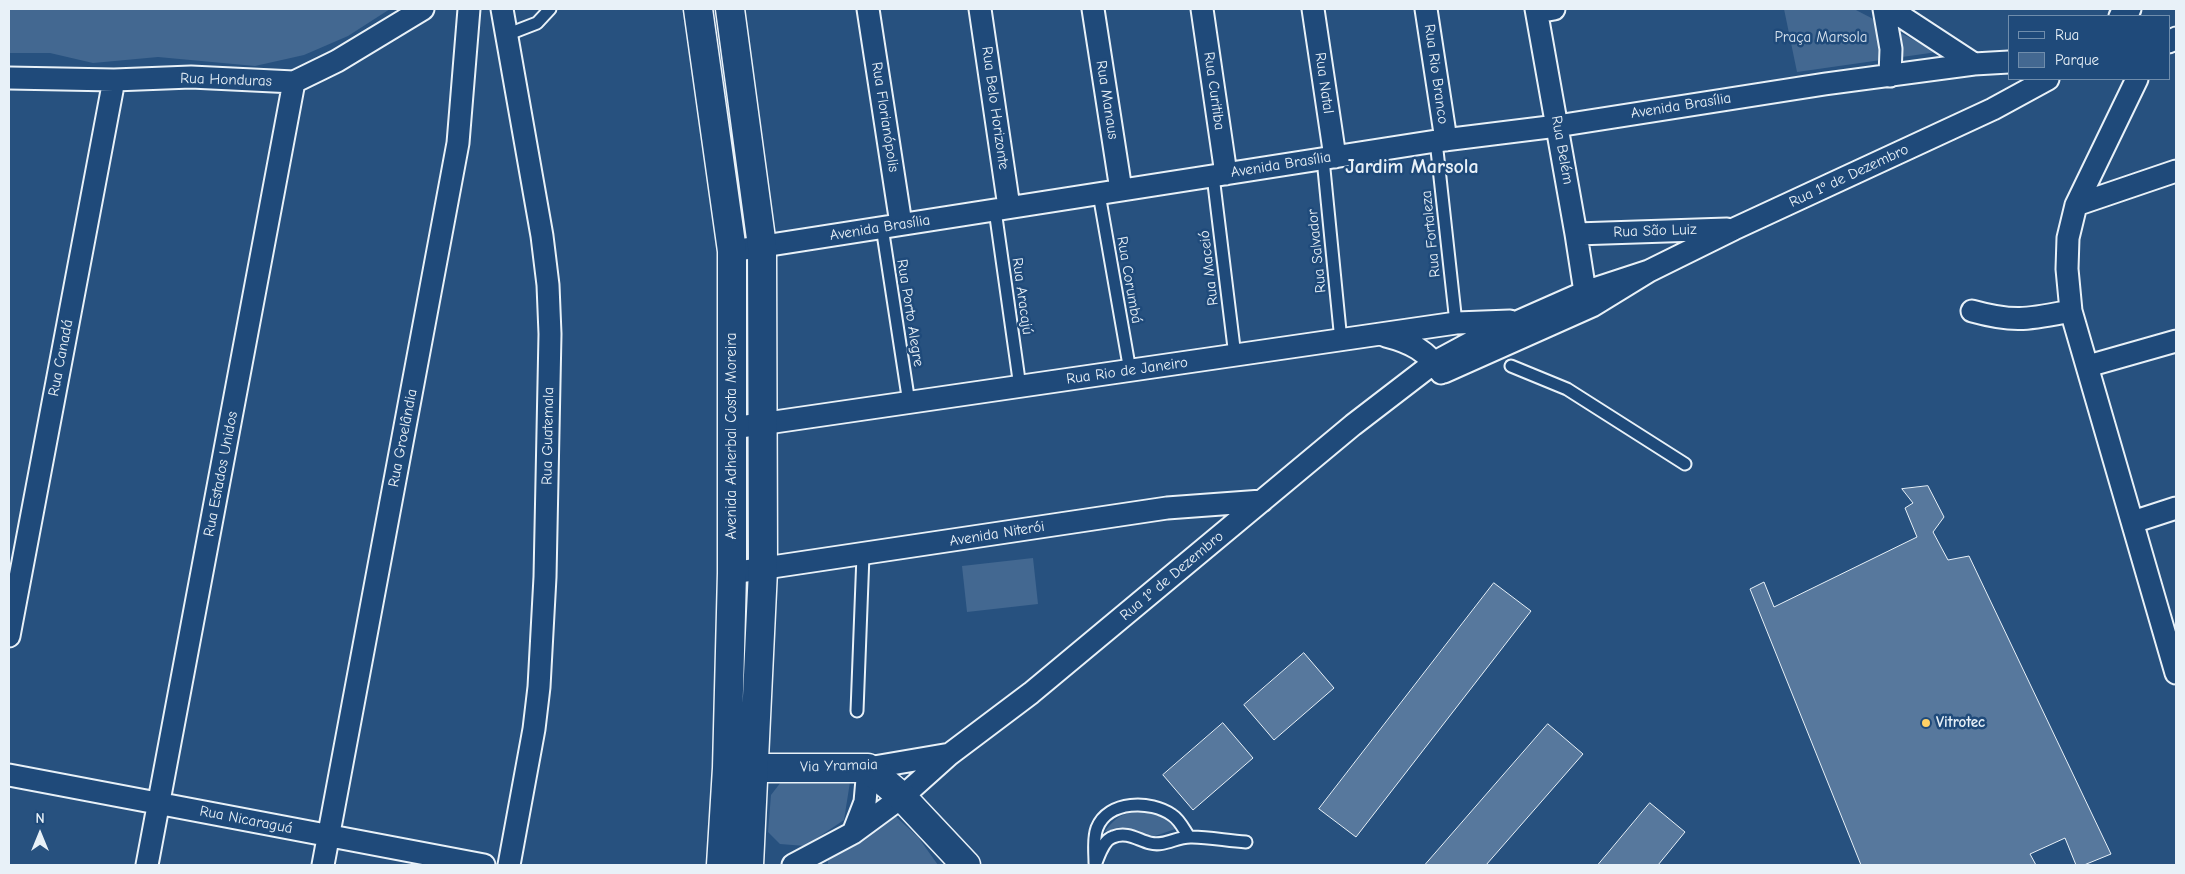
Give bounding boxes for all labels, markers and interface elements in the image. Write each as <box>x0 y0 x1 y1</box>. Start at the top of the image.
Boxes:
legend <box>2008 15 2170 80</box>
street label: Rua Rio Branco <box>1420 23 1452 125</box>
text: Rua <box>2055 26 2079 44</box>
park label: Praça Marsola <box>1774 29 1868 47</box>
street label: Rua Belo Horizonte <box>977 45 1013 171</box>
street label: Rua Curitiba <box>1200 51 1228 131</box>
street label: Rua Natal <box>1311 51 1337 115</box>
text: Parque <box>2055 51 2099 69</box>
street label: Rua Manaus <box>1092 59 1122 141</box>
street label: Rua Florianópolis <box>867 61 903 173</box>
street label: Rua Honduras <box>180 69 272 91</box>
street label: Avenida Brasília <box>1630 89 1732 123</box>
street label: Rua Belém <box>1547 114 1577 186</box>
street label: Rua 1º de Dezembro <box>1786 140 1912 212</box>
street label: Avenida Brasília <box>1230 148 1332 182</box>
district label: Jardim Marsola <box>1345 155 1479 179</box>
street label: Rua Fortaleza <box>1417 190 1445 278</box>
street label: Rua Salvador <box>1304 208 1330 294</box>
street label: Avenida Brasília <box>829 211 931 245</box>
street label: Rua São Luiz <box>1613 221 1697 241</box>
street label: Rua Maceió <box>1195 229 1223 307</box>
street label: Rua Corumbá <box>1112 235 1146 325</box>
street label: Rua Aracajú <box>1008 256 1036 336</box>
street label: Rua Porto Alegre <box>893 258 927 368</box>
street label: Rua Canadá <box>45 318 77 398</box>
street label: Avenida Adherbal Costa Moreira <box>723 332 741 540</box>
street label: Rua Rio de Janeiro <box>1065 354 1189 388</box>
street label: Rua Groelândia <box>385 387 421 489</box>
street label: Rua Guatemala <box>538 387 558 485</box>
street label: Rua Estados Unidos <box>200 410 242 538</box>
street label: Avenida Niterói <box>948 518 1046 550</box>
street label: Rua 1º de Dezembro <box>1117 527 1227 625</box>
place label: Vitrotec <box>1936 714 1985 732</box>
marker: Vitrotec <box>1920 717 1932 729</box>
street label: Via Yramaia <box>800 756 878 776</box>
street label: Rua Nicaraguá <box>198 802 294 838</box>
north arrow <box>15 809 65 859</box>
text: N <box>35 810 45 827</box>

